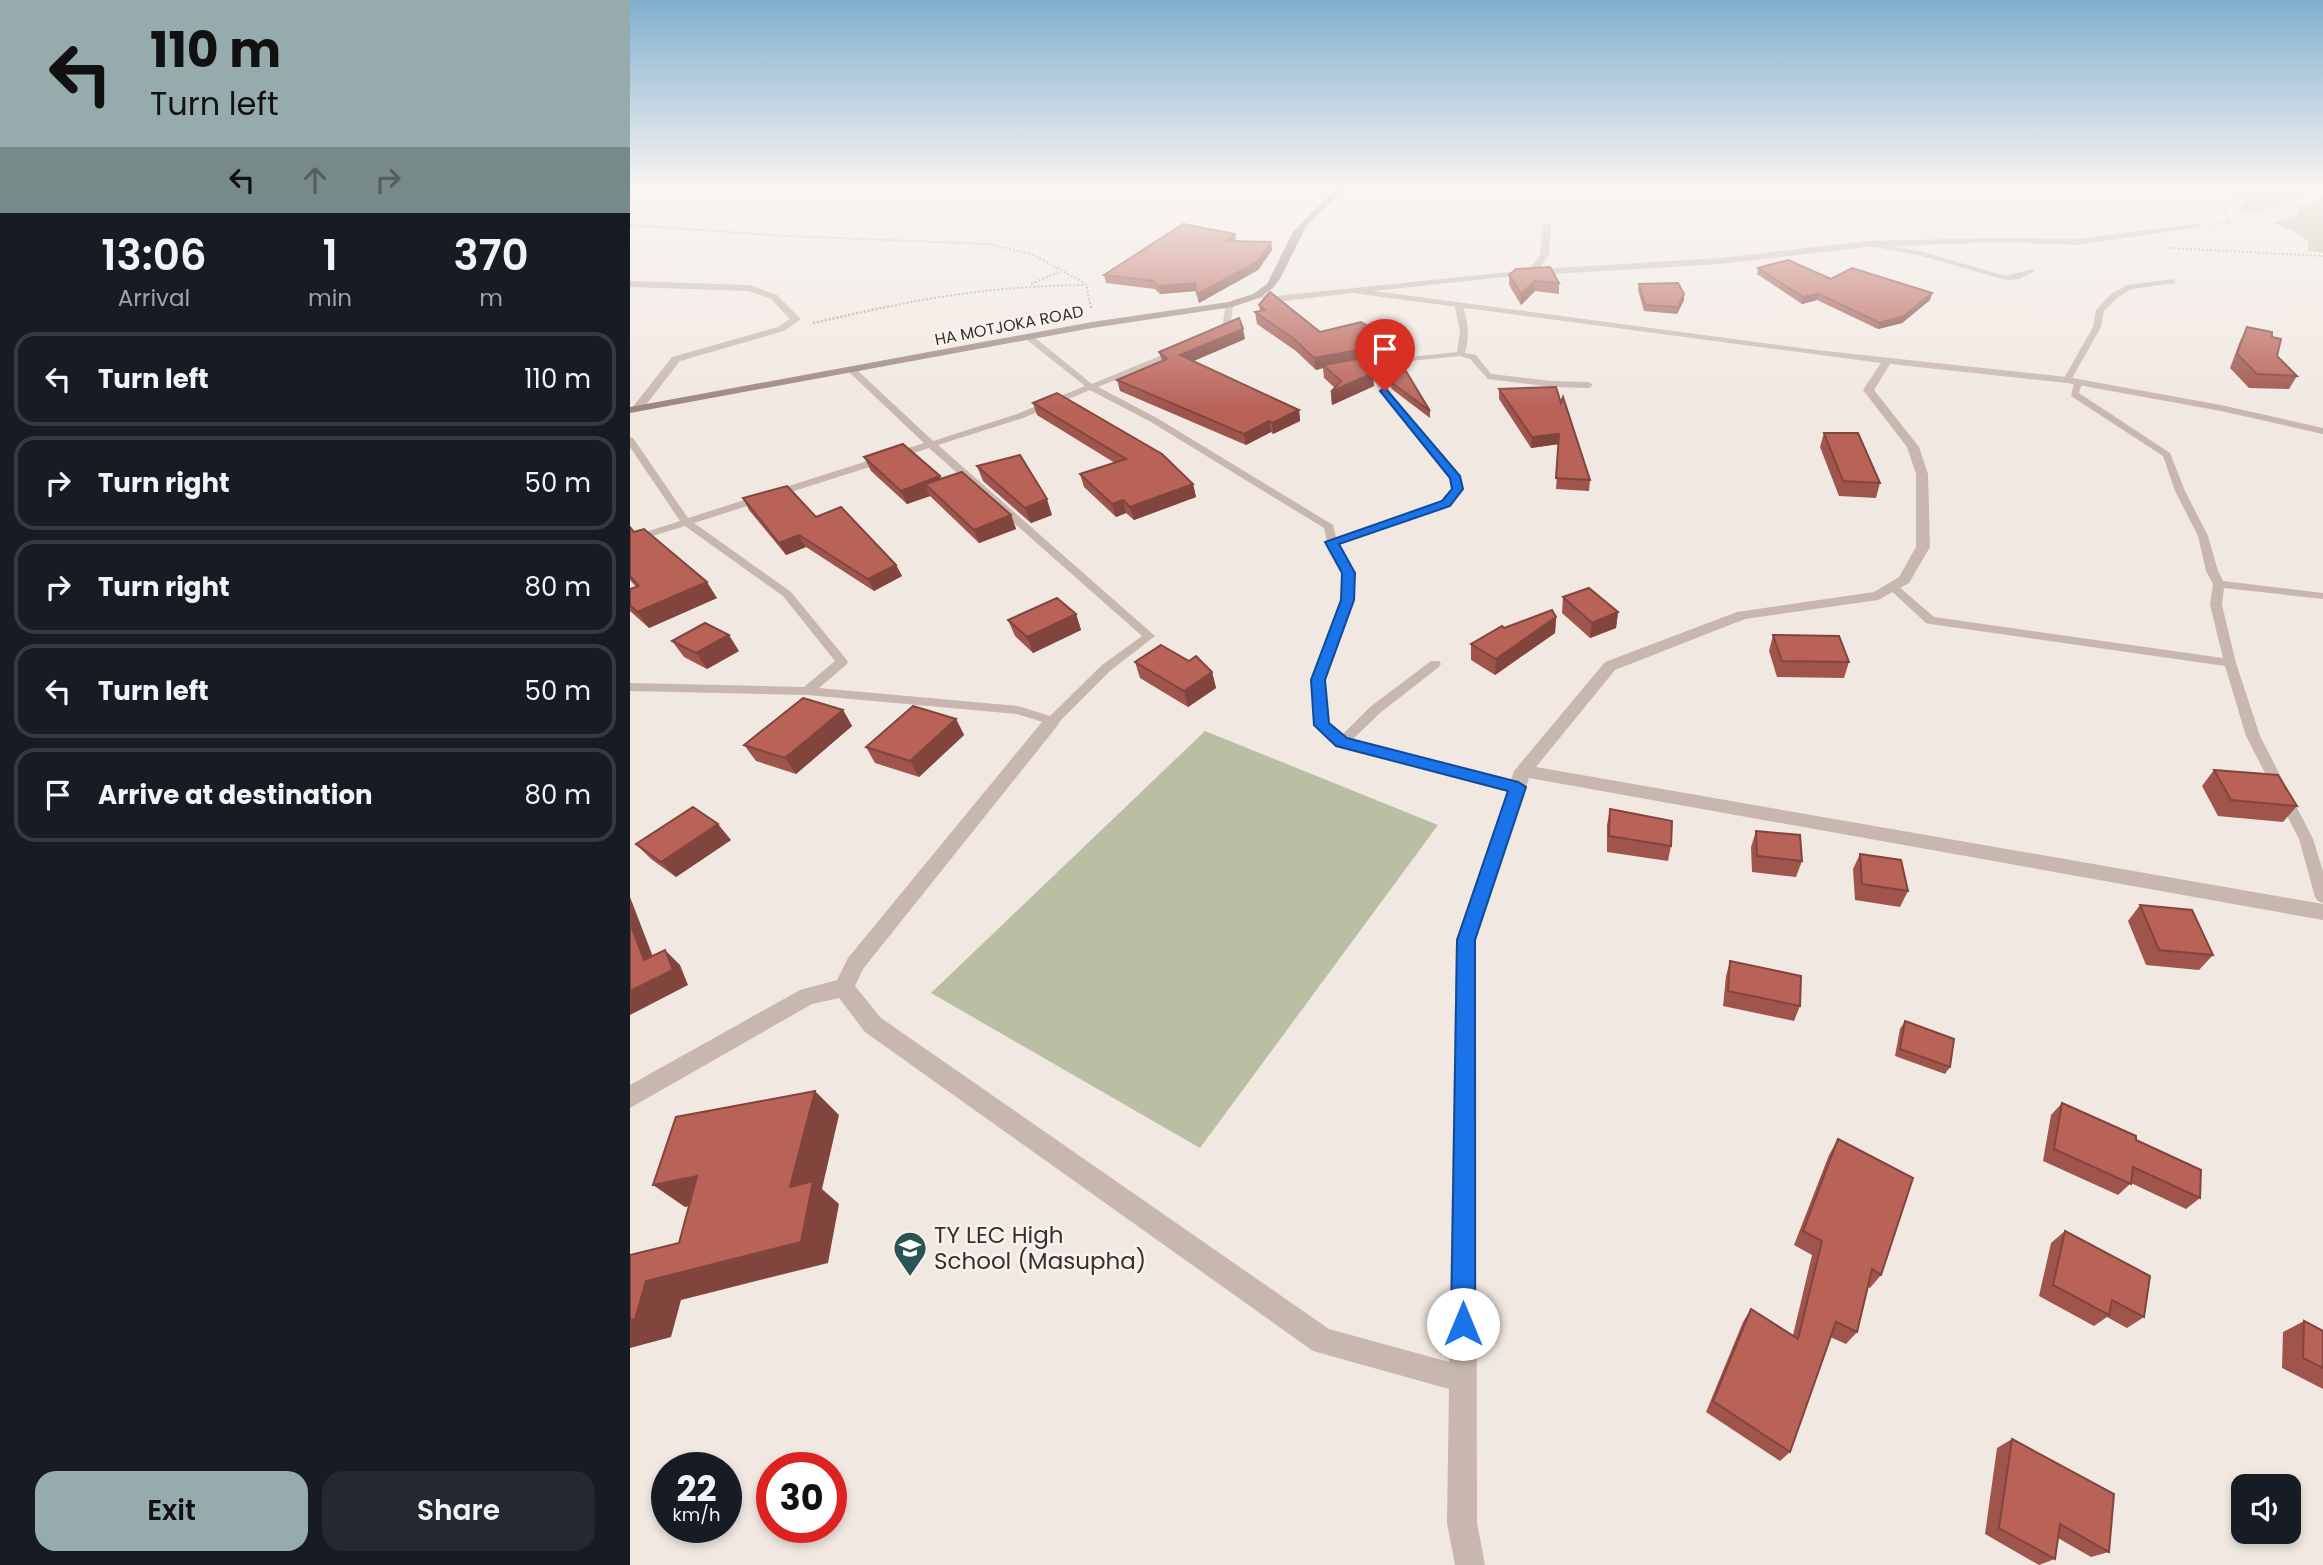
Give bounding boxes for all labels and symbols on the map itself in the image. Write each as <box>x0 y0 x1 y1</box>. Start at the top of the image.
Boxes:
street label: HA MOTJOKA ROAD <box>933 300 1086 351</box>
pin <box>1355 319 1415 391</box>
place label: TY LEC High School (Masupha) <box>934 1219 1146 1277</box>
school or university icon: TY LEC High School (Masupha) <box>891 1229 929 1278</box>
position arrow <box>1426 1287 1500 1361</box>
speed limit sign: 30 <box>756 1452 847 1543</box>

